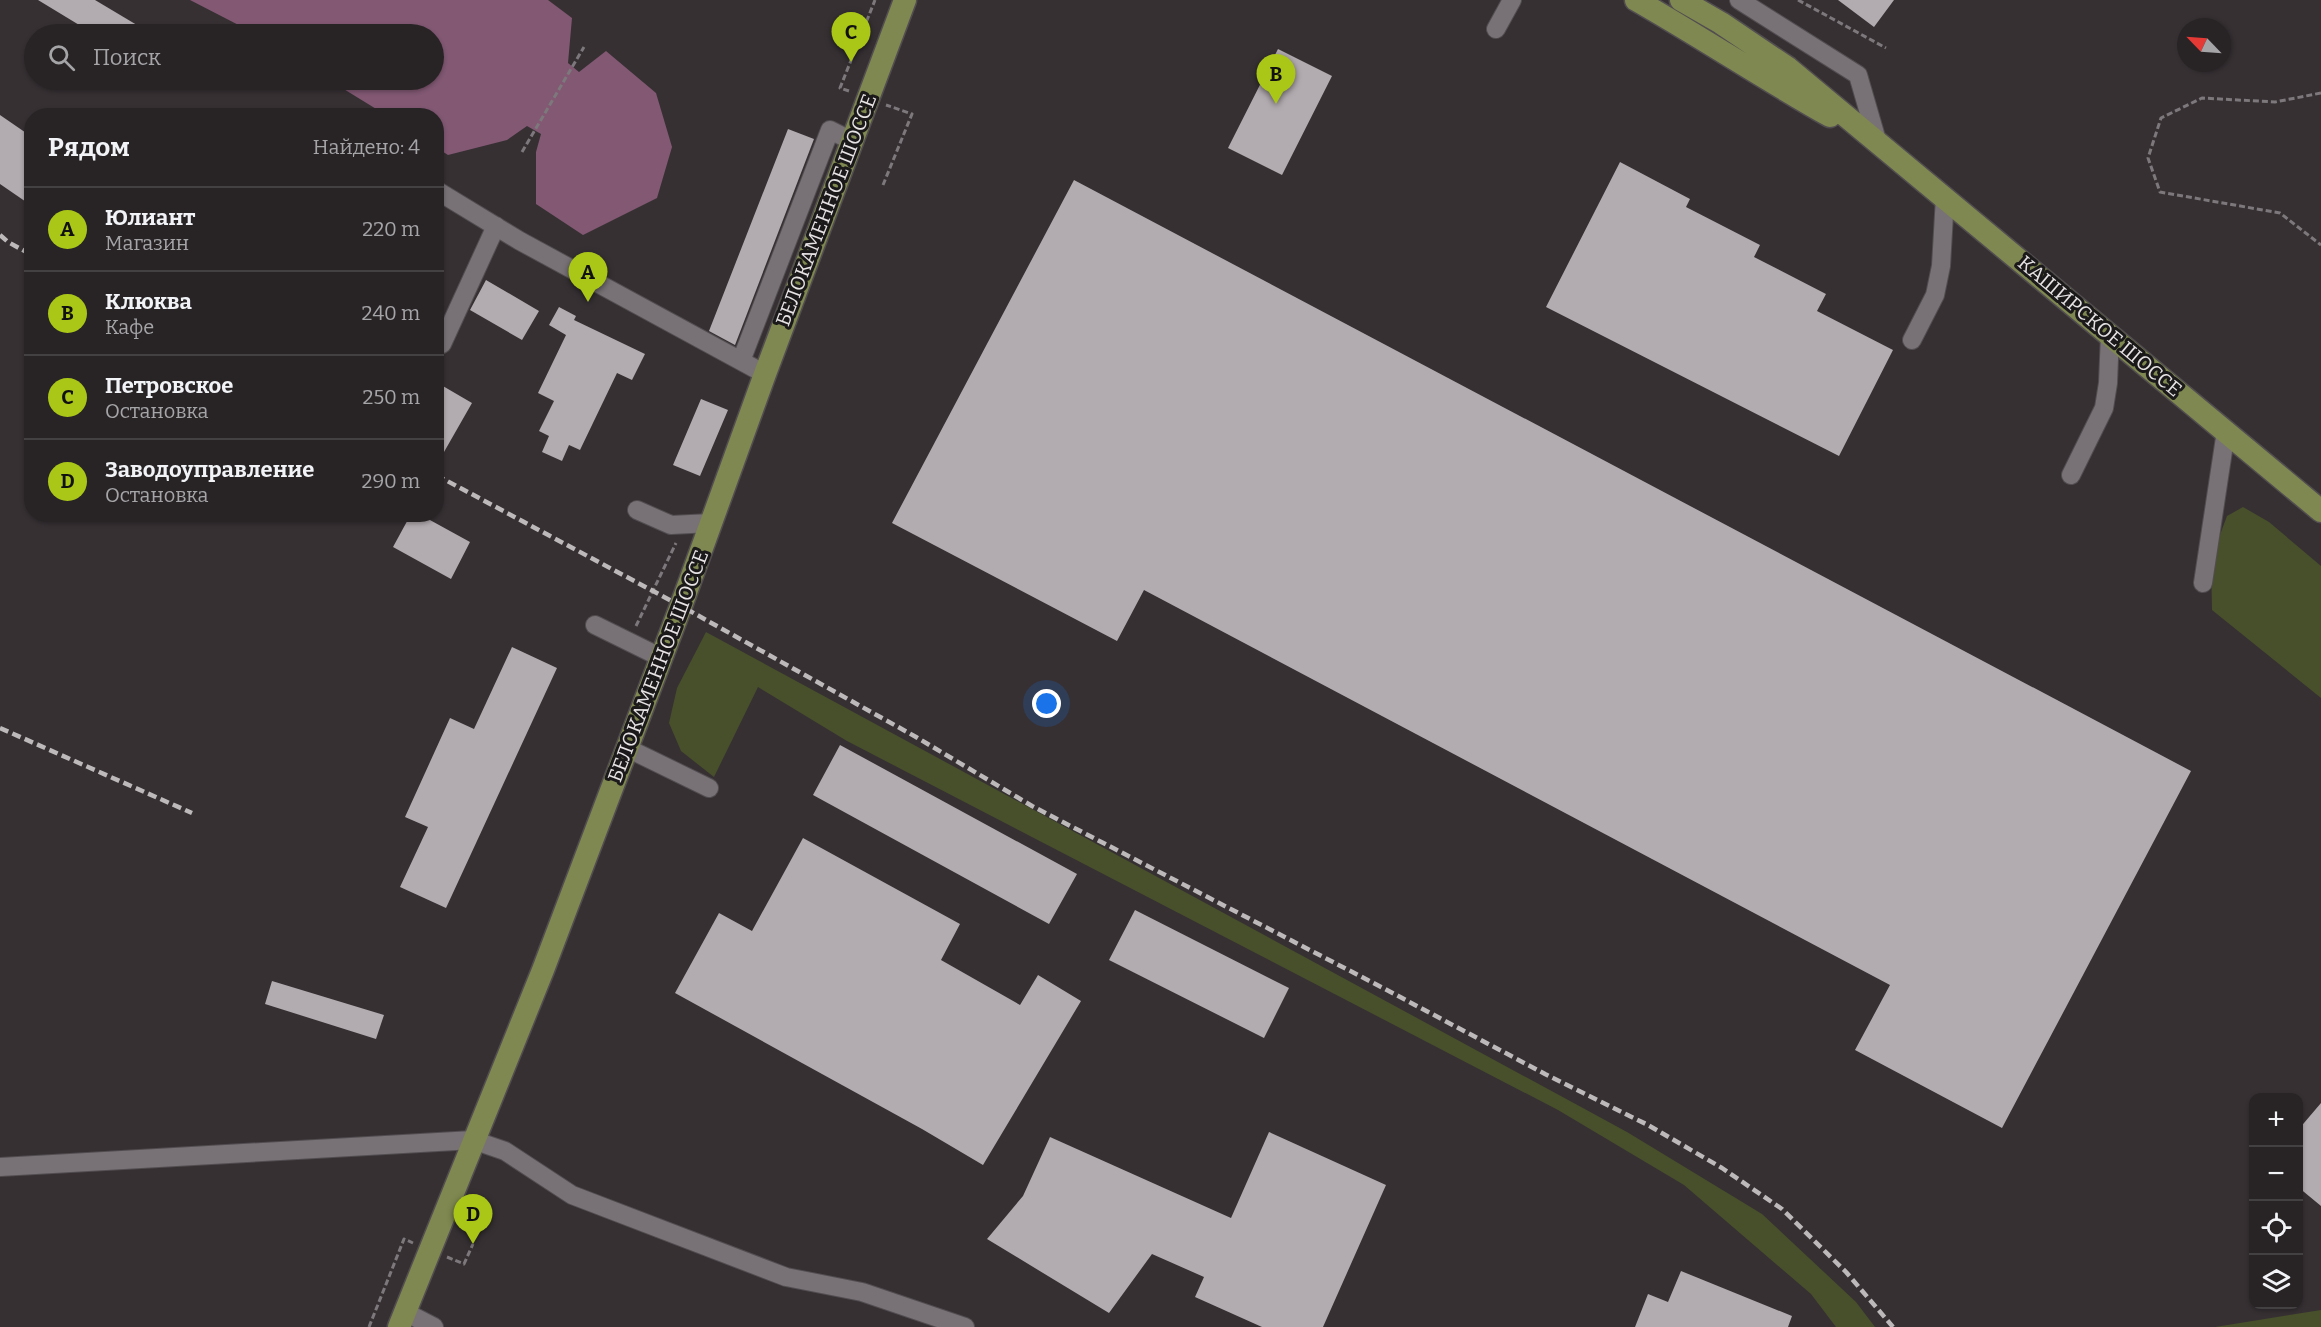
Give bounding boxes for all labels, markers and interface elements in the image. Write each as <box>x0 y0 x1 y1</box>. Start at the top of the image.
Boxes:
pin: C <box>832 13 870 62</box>
north arrow <box>2177 18 2231 72</box>
search box <box>24 24 444 90</box>
icon: search <box>45 41 78 74</box>
text: Поиск <box>93 44 161 71</box>
pin: B <box>1256 54 1296 104</box>
street label: БЕЛОКАМЕННОЕ ШОССЕ <box>771 91 881 329</box>
text: Рядом <box>48 132 130 163</box>
text: Найдено: 4 <box>313 135 420 159</box>
text: Юлиант <box>105 204 195 231</box>
text: A <box>60 217 75 241</box>
text: 220 m <box>362 217 420 241</box>
text: Магазин <box>105 231 189 255</box>
street label: КАШИРСКОЕ ШОССЕ <box>2013 250 2187 402</box>
pin: A <box>568 252 608 302</box>
text: Клюква <box>105 288 192 315</box>
text: B <box>61 301 74 325</box>
text: 240 m <box>362 301 420 325</box>
text: Кафе <box>105 315 154 339</box>
text: Петровское <box>105 372 233 399</box>
text: C <box>61 385 74 409</box>
text: 250 m <box>363 385 420 409</box>
text: Остановка <box>105 399 208 423</box>
text: Заводоуправление <box>105 456 314 483</box>
text: D <box>60 469 75 493</box>
text: 290 m <box>362 469 420 493</box>
text: Остановка <box>105 483 208 507</box>
street label: БЕЛОКАМЕННОЕ ШОССЕ <box>603 547 713 785</box>
your location <box>1032 689 1061 718</box>
map controls <box>2249 1093 2303 1309</box>
button: + <box>2249 1093 2303 1147</box>
button: − <box>2249 1147 2303 1201</box>
pin: D <box>454 1194 492 1244</box>
button: locate <box>2249 1201 2303 1255</box>
button: layers <box>2249 1255 2303 1309</box>

